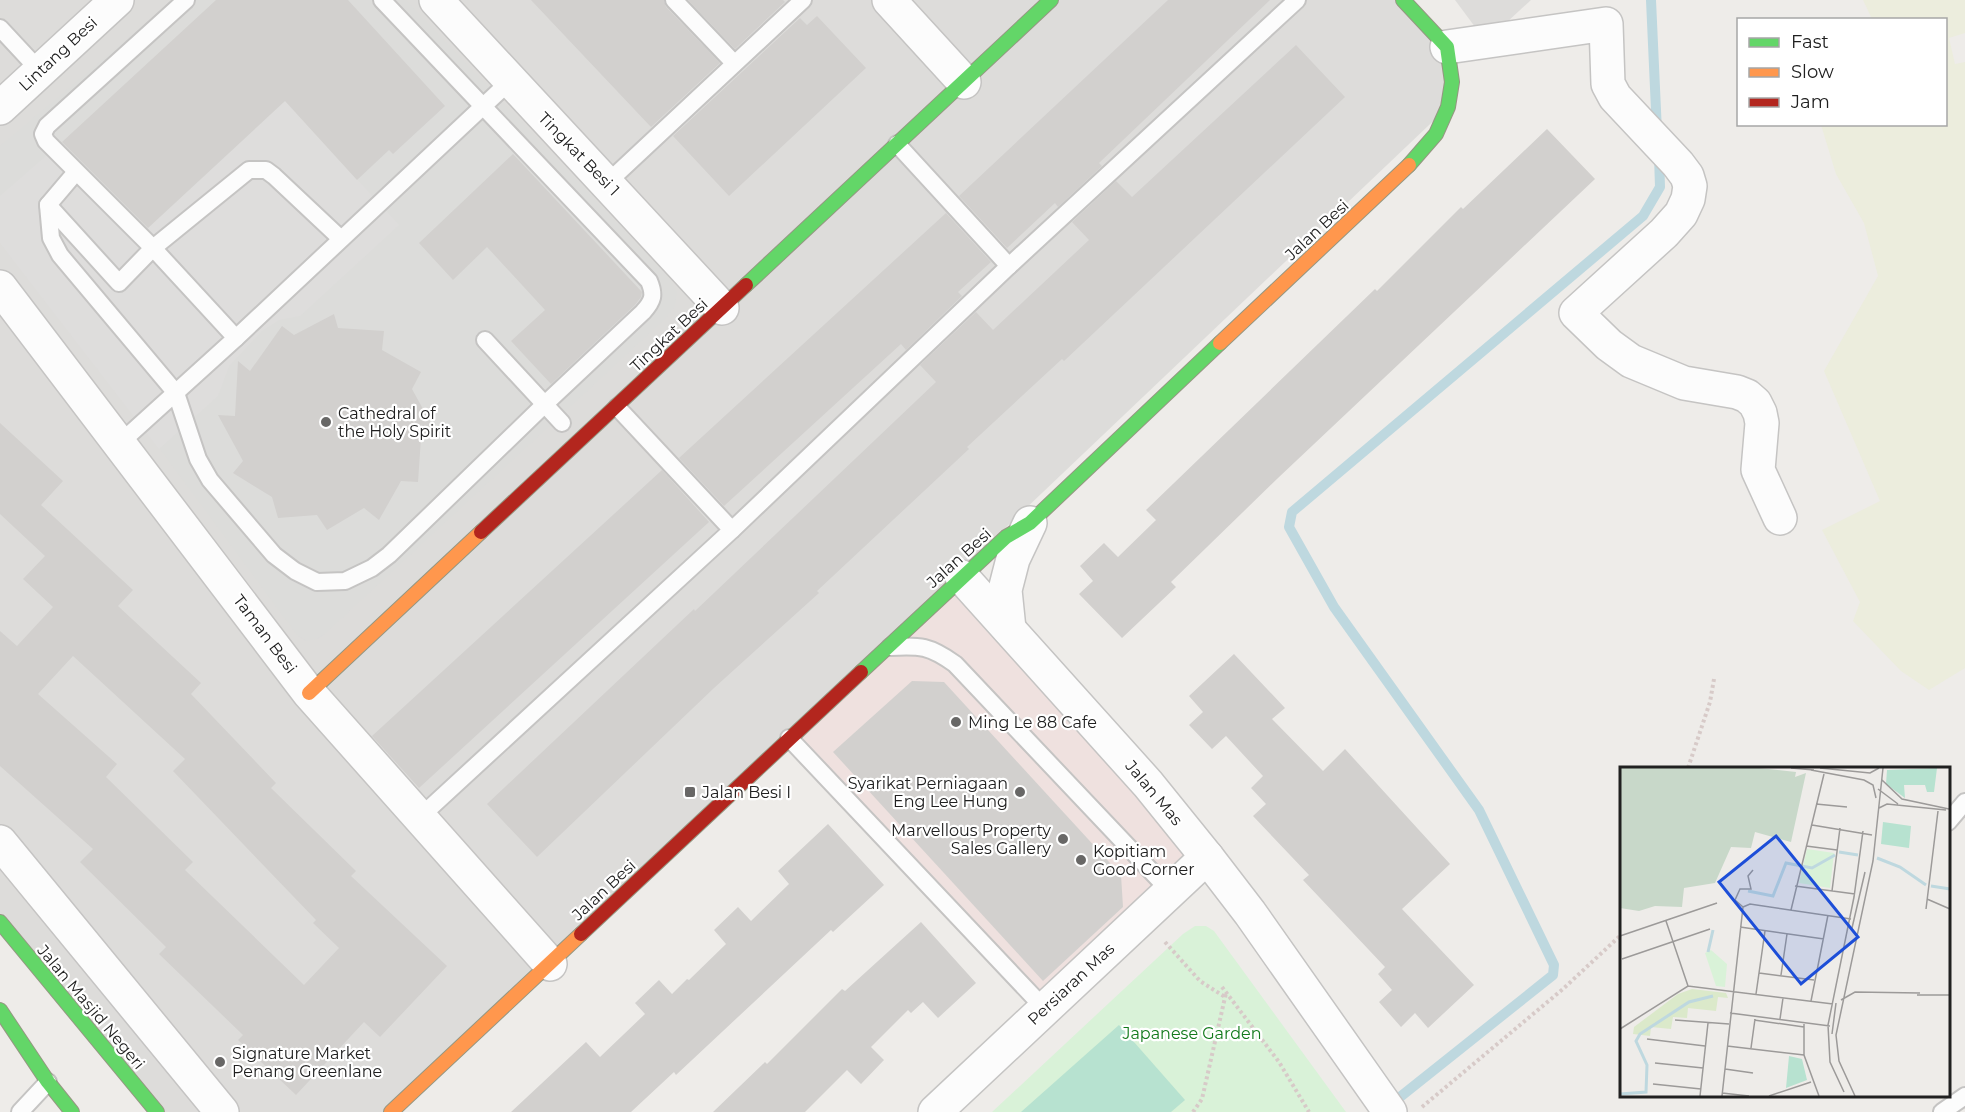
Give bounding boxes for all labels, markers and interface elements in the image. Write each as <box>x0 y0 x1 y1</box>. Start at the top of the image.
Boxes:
street label: Lintang Besi <box>15 13 101 95</box>
legend <box>1737 18 1947 126</box>
text: Fast <box>1791 31 1829 53</box>
text: Slow <box>1791 61 1834 83</box>
text: Jam <box>1790 91 1830 113</box>
street label: Tingkat Besi 1 <box>534 108 624 200</box>
street label: Jalan Besi <box>1281 196 1353 265</box>
street label: Tingkat Besi <box>626 294 712 376</box>
place label: Cathedral of the Holy Spirit <box>338 404 452 441</box>
marker: Cathedral of the Holy Spirit <box>319 415 333 429</box>
street label: Jalan Besi <box>922 524 995 593</box>
street label: Taman Besi <box>229 591 301 677</box>
place label: Ming Le 88 Cafe <box>968 713 1097 732</box>
marker: Ming Le 88 Cafe <box>949 715 963 729</box>
street label: Jalan Mas <box>1121 756 1187 829</box>
inset map <box>1620 767 1950 1097</box>
place label: Syarikat Perniagaan Eng Lee Hung <box>848 774 1008 811</box>
place label: Jalan Besi I <box>701 783 791 802</box>
marker: Jalan Besi I <box>683 785 697 799</box>
marker: Syarikat Perniagaan Eng Lee Hung <box>1013 785 1027 799</box>
place label: Marvellous Property Sales Gallery <box>891 821 1051 858</box>
marker: Marvellous Property Sales Gallery <box>1056 832 1070 846</box>
place label: Kopitiam Good Corner <box>1093 842 1195 879</box>
marker: Kopitiam Good Corner <box>1074 853 1088 867</box>
street label: Jalan Besi <box>568 856 640 925</box>
street label: Persiaran Mas <box>1024 939 1118 1029</box>
street label: Jalan Masjid Negeri <box>33 940 149 1073</box>
park label: Japanese Garden <box>1121 1024 1262 1043</box>
place label: Signature Market Penang Greenlane <box>232 1044 382 1081</box>
marker: Signature Market Penang Greenlane <box>213 1055 227 1069</box>

